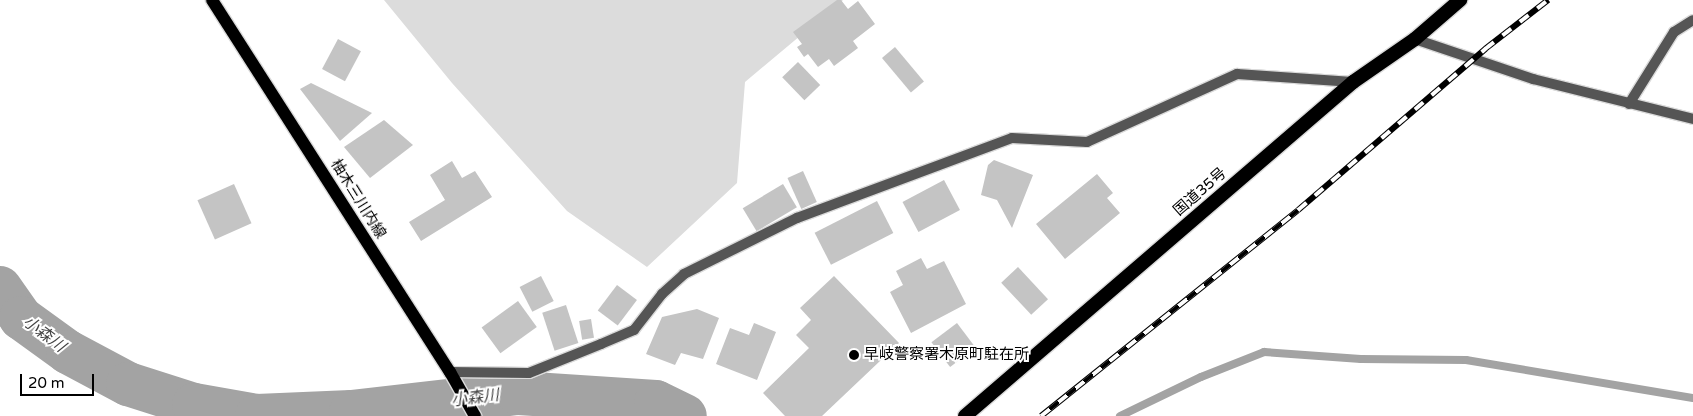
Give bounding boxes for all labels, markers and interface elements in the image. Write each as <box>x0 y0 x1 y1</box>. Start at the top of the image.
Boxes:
street label: 柚木三川内線 <box>327 156 389 242</box>
street label: 国道35号 <box>1170 164 1230 220</box>
water label: 小森川 <box>19 312 69 356</box>
place label: 早岐警察署木原町駐在所 <box>864 346 1029 364</box>
marker: 早岐警察署木原町駐在所 <box>848 349 860 361</box>
scale bar <box>22 364 96 396</box>
text: 20 m <box>28 374 65 392</box>
water label: 小森川 <box>450 386 500 410</box>

